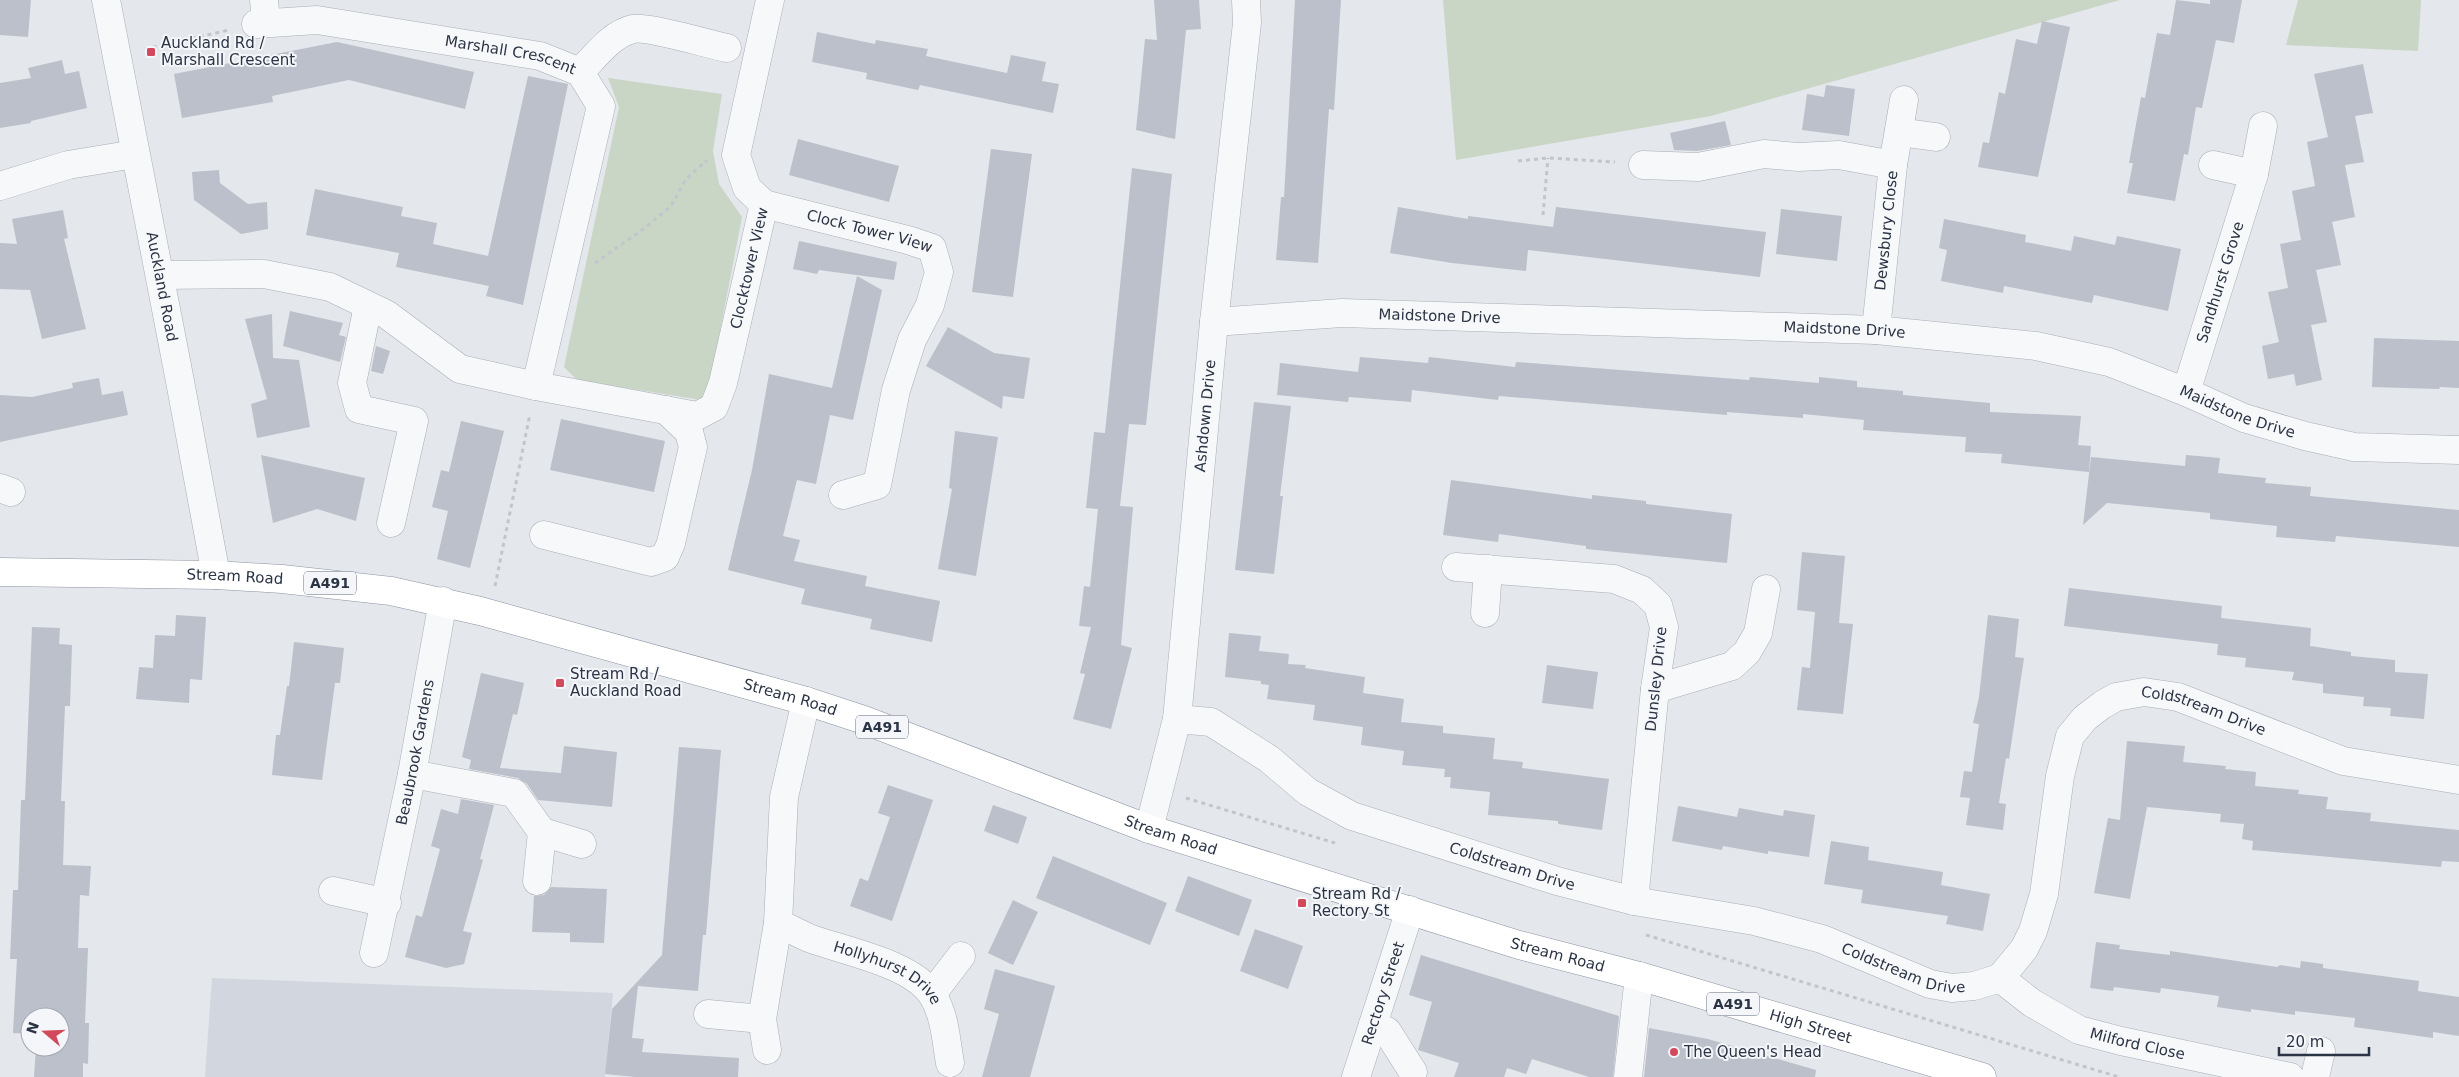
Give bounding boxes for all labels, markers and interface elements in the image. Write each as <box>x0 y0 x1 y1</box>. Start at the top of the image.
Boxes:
street label: Marshall Crescent <box>444 32 579 79</box>
place label: Auckland Rd / Marshall Crescent <box>161 34 295 69</box>
marker: Auckland Rd / Marshall Crescent <box>145 46 157 58</box>
street label: Dewsbury Close <box>1871 170 1901 291</box>
street label: Clocktower View <box>727 206 772 331</box>
street label: Clock Tower View <box>805 206 935 257</box>
street label: Sandhurst Grove <box>2193 219 2248 345</box>
street label: Auckland Road <box>143 230 181 343</box>
street label: Maidstone Drive <box>1378 305 1501 327</box>
street label: Maidstone Drive <box>1783 318 1906 342</box>
street label: Ashdown Drive <box>1191 359 1219 473</box>
street label: Maidstone Drive <box>2177 381 2297 442</box>
street label: Stream Road <box>186 566 284 588</box>
road number: A491 <box>304 572 356 594</box>
street label: Dunsley Drive <box>1642 626 1670 732</box>
place label: Stream Rd / Auckland Road <box>570 665 682 700</box>
street label: Stream Road <box>741 675 839 720</box>
marker: Stream Rd / Auckland Road <box>554 677 566 689</box>
street label: Beaubrook Gardens <box>392 678 438 827</box>
street label: Coldstream Drive <box>2140 683 2268 739</box>
road number: A491 <box>856 716 908 739</box>
street label: Stream Road <box>1122 811 1219 859</box>
street label: Coldstream Drive <box>1447 838 1577 894</box>
place label: Stream Rd / Rectory St <box>1312 885 1402 920</box>
marker: Stream Rd / Rectory St <box>1296 897 1308 909</box>
street label: Stream Road <box>1508 934 1607 976</box>
street label: Hollyhurst Drive <box>831 937 945 1008</box>
street label: Rectory Street <box>1358 939 1408 1047</box>
street label: Coldstream Drive <box>1839 939 1966 998</box>
road number: A491 <box>1707 992 1759 1016</box>
street label: High Street <box>1767 1006 1854 1047</box>
north arrow <box>20 1007 70 1057</box>
text: N <box>23 1020 42 1036</box>
street label: Milford Close <box>2088 1024 2187 1063</box>
scale bar <box>2279 1024 2369 1056</box>
text: 20 m <box>2286 1033 2324 1051</box>
place label: The Queen's Head <box>1683 1043 1822 1061</box>
marker: The Queen's Head <box>1668 1046 1680 1058</box>

